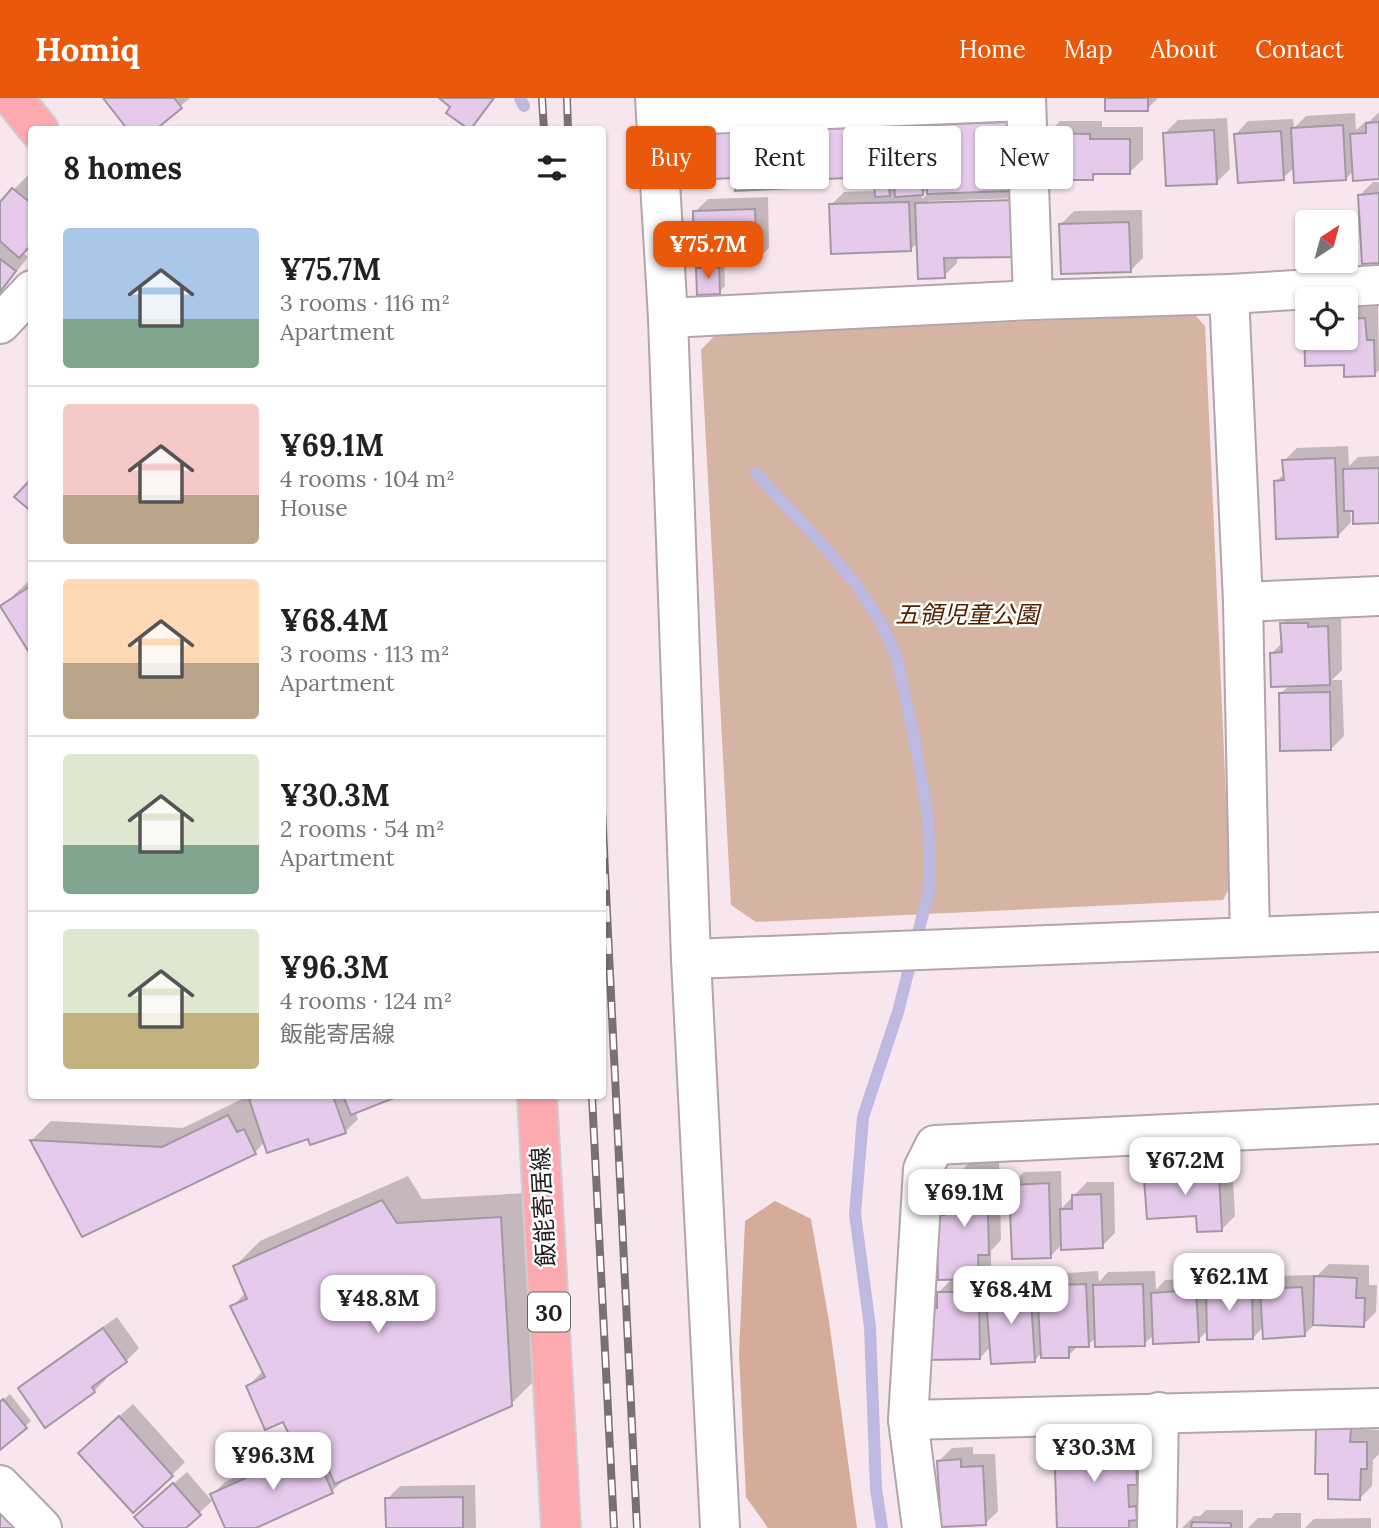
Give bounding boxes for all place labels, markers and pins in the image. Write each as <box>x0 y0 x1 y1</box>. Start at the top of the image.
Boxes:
pin: ¥75.7M <box>651 222 765 281</box>
pin: ¥67.2M <box>1128 1138 1242 1197</box>
pin: ¥69.1M <box>907 1170 1021 1229</box>
pin: ¥62.1M <box>1172 1254 1286 1313</box>
pin: ¥68.4M <box>954 1266 1068 1326</box>
pin: ¥48.8M <box>321 1276 435 1335</box>
pin: ¥30.3M <box>1037 1424 1151 1484</box>
pin: ¥96.3M <box>216 1432 330 1492</box>

